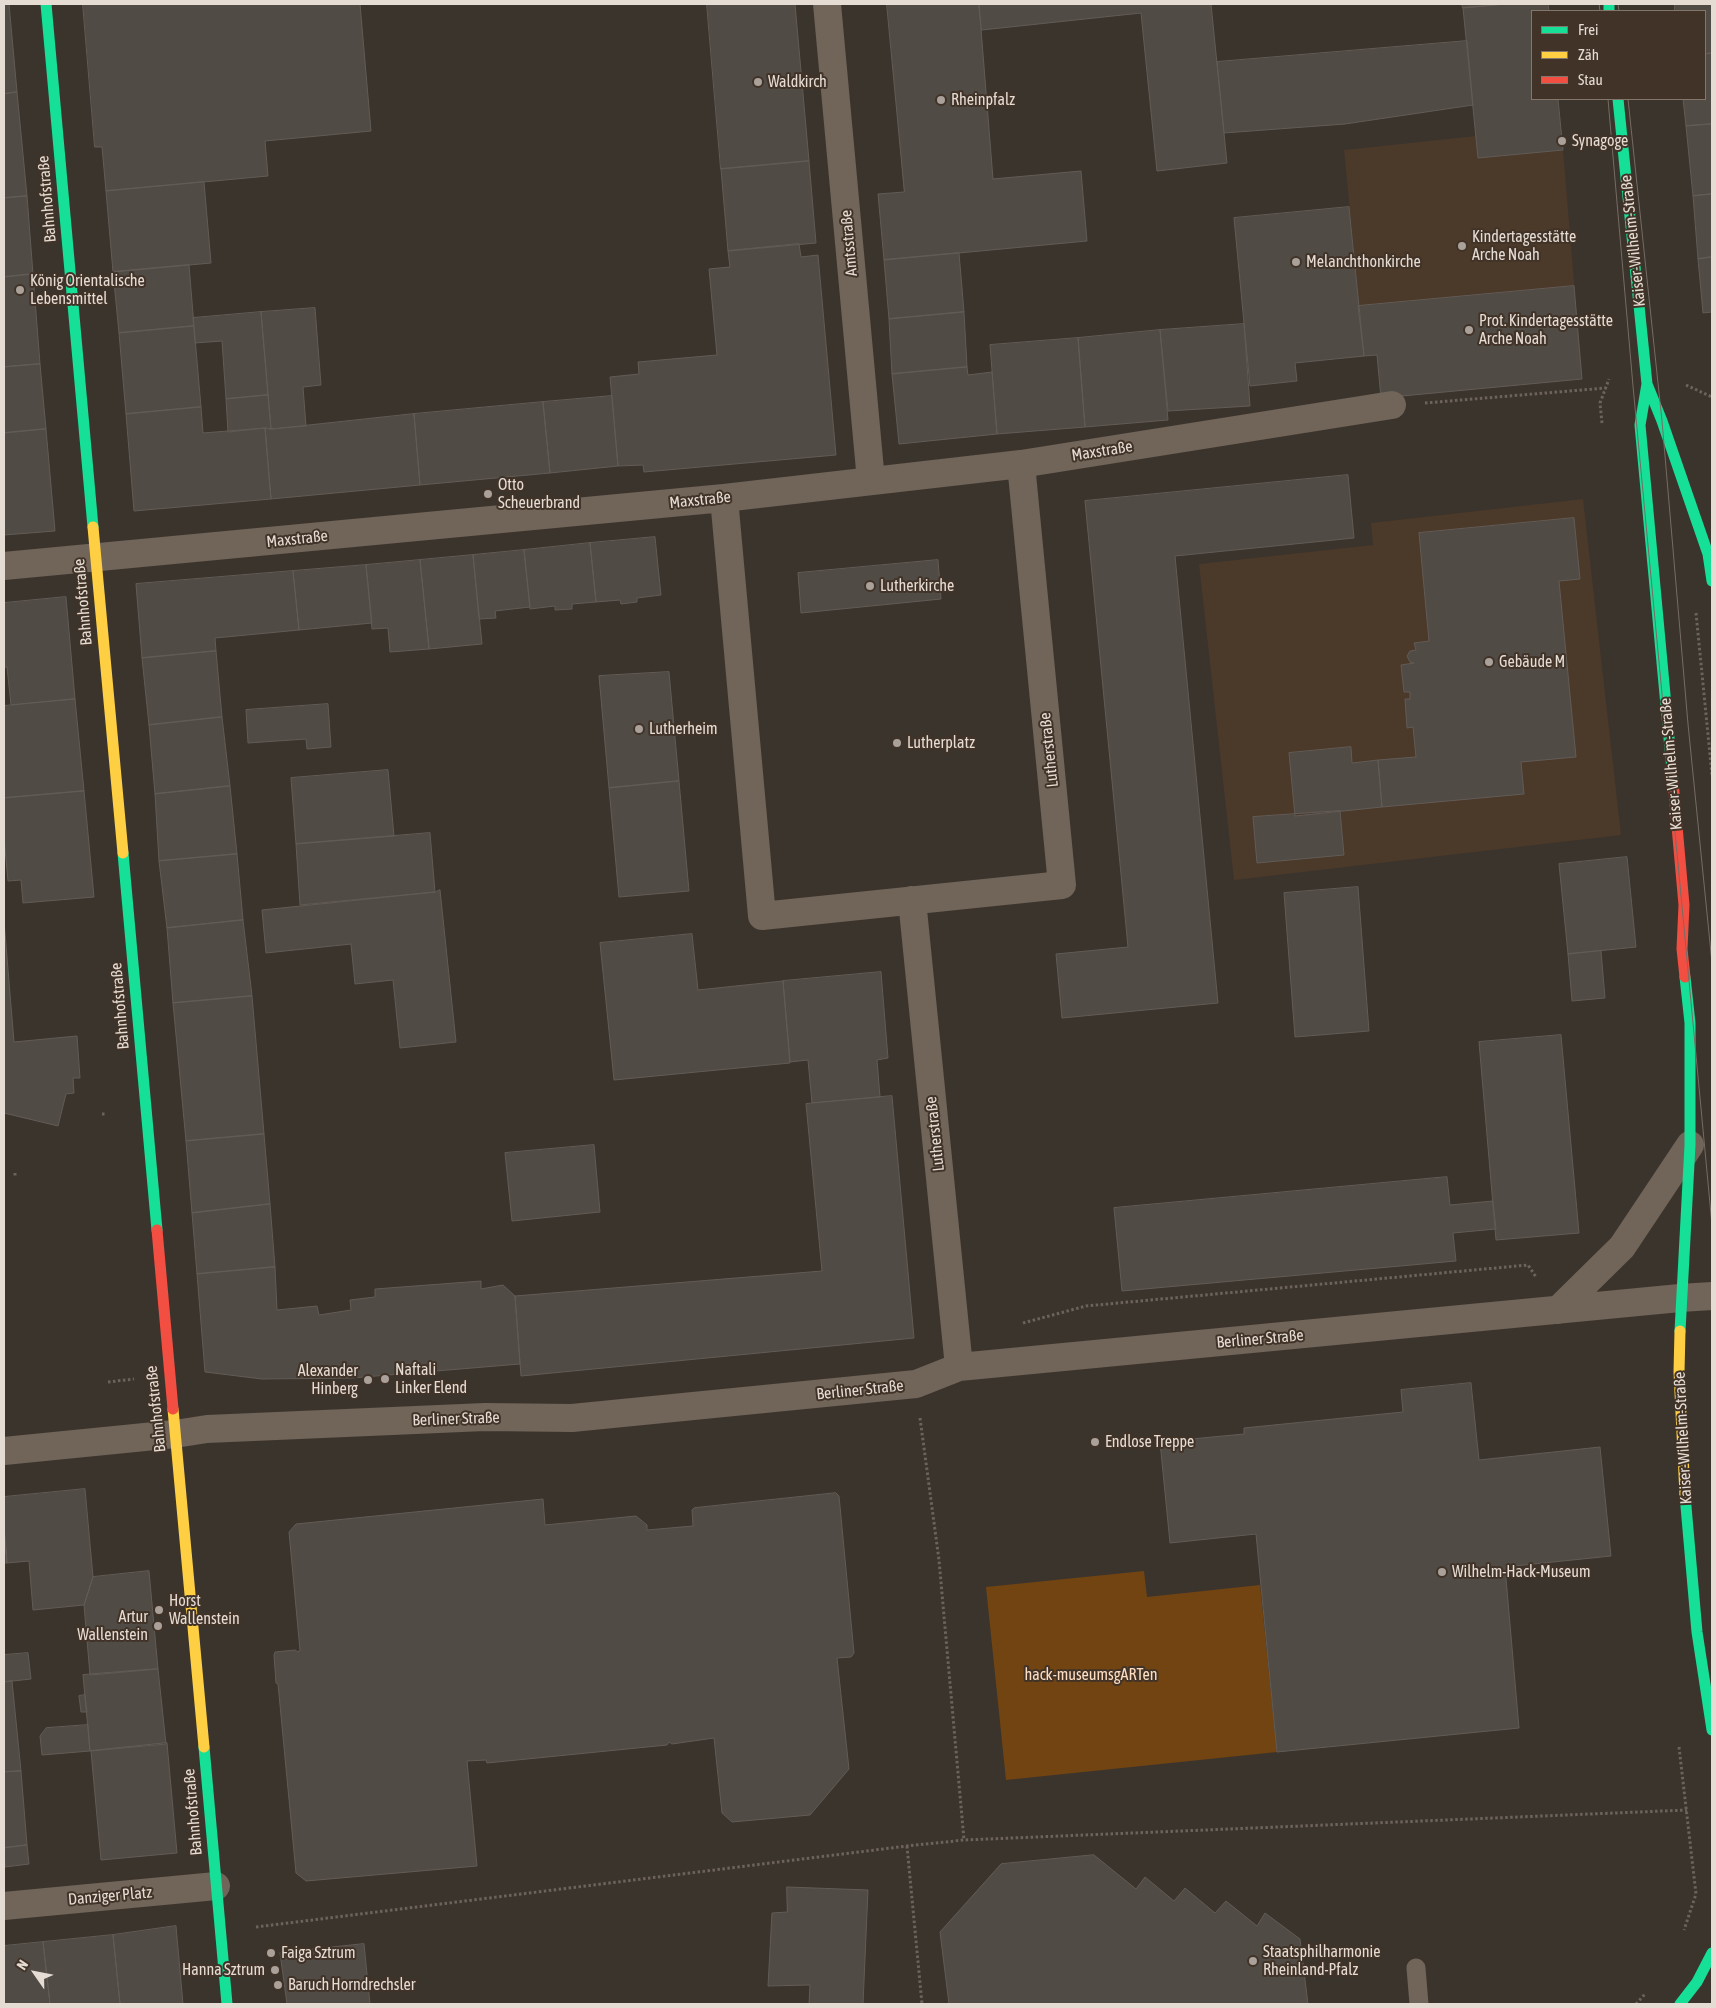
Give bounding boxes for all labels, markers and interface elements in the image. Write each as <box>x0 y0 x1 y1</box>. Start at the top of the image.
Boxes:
legend <box>1531 10 1706 100</box>
text: Frei <box>1578 21 1598 38</box>
text: Zäh <box>1578 46 1599 63</box>
text: Stau <box>1578 71 1603 88</box>
place label: Waldkirch <box>768 72 827 92</box>
marker: Waldkirch <box>752 76 764 88</box>
place label: Rheinpfalz <box>951 90 1015 110</box>
marker: Rheinpfalz <box>935 94 947 106</box>
place label: Synagoge <box>1572 131 1628 151</box>
marker: Synagoge <box>1556 135 1568 147</box>
street label: Bahnhofstraße <box>34 155 60 243</box>
street label: Kaiser-Wilhelm-Straße <box>1617 174 1649 308</box>
street label: Amtsstraße <box>837 209 861 277</box>
place label: Kindertagesstätte Arche Noah <box>1472 227 1576 265</box>
marker: Kindertagesstätte Arche Noah <box>1456 240 1468 252</box>
place label: Melanchthonkirche <box>1306 252 1421 272</box>
marker: Melanchthonkirche <box>1290 256 1302 268</box>
place label: König Orientalische Lebensmittel <box>30 271 145 309</box>
marker: König Orientalische Lebensmittel <box>14 284 26 296</box>
place label: Prot. Kindertagesstätte Arche Noah <box>1479 311 1613 349</box>
marker: Prot. Kindertagesstätte Arche Noah <box>1463 324 1475 336</box>
street label: Maxstraße <box>1070 437 1134 465</box>
place label: Otto Scheuerbrand <box>498 475 580 513</box>
street label: Maxstraße <box>668 487 732 513</box>
marker: Otto Scheuerbrand <box>482 488 494 500</box>
street label: Maxstraße <box>265 526 329 552</box>
street label: Bahnhofstraße <box>70 558 96 646</box>
place label: Lutherkirche <box>880 576 954 596</box>
marker: Lutherkirche <box>864 580 876 592</box>
place label: Gebäude M <box>1499 652 1565 672</box>
marker: Gebäude M <box>1483 656 1495 668</box>
street label: Kaiser-Wilhelm-Straße <box>1656 697 1686 831</box>
street label: Lutherstraße <box>1036 712 1062 788</box>
place label: Lutherheim <box>649 719 717 739</box>
marker: Lutherheim <box>633 723 645 735</box>
place label: Lutherplatz <box>907 733 975 753</box>
marker: Lutherplatz <box>891 737 903 749</box>
street label: Bahnhofstraße <box>107 962 133 1050</box>
street label: Lutherstraße <box>922 1096 948 1172</box>
street label: Berliner Straße <box>1216 1326 1304 1352</box>
place label: Naftali Linker Elend <box>395 1360 467 1398</box>
place label: Alexander Hinberg <box>298 1361 358 1399</box>
street label: Bahnhofstraße <box>142 1365 170 1453</box>
street label: Kaiser-Wilhelm-Straße <box>1670 1371 1696 1505</box>
marker: Naftali Linker Elend <box>379 1373 391 1385</box>
marker: Alexander Hinberg <box>362 1374 374 1386</box>
street label: Berliner Straße <box>816 1376 904 1404</box>
street label: Berliner Straße <box>412 1408 500 1430</box>
place label: Endlose Treppe <box>1105 1432 1194 1452</box>
marker: Endlose Treppe <box>1089 1436 1101 1448</box>
place label: Wilhelm-Hack-Museum <box>1452 1562 1591 1582</box>
marker: Wilhelm-Hack-Museum <box>1436 1566 1448 1578</box>
place label: Horst Wallenstein <box>169 1591 240 1629</box>
marker: Horst Wallenstein <box>153 1604 165 1616</box>
place label: Artur Wallenstein <box>77 1607 148 1645</box>
marker: Artur Wallenstein <box>152 1620 164 1632</box>
park label: hack-museumsgARTen <box>1024 1665 1158 1685</box>
street label: Bahnhofstraße <box>180 1768 206 1856</box>
street label: Danziger Platz <box>67 1883 153 1909</box>
place label: Staatsphilharmonie Rheinland-Pfalz <box>1263 1942 1380 1980</box>
place label: Faiga Sztrum <box>281 1943 355 1963</box>
marker: Faiga Sztrum <box>265 1947 277 1959</box>
north arrow <box>10 1948 60 1998</box>
marker: Staatsphilharmonie Rheinland-Pfalz <box>1247 1955 1259 1967</box>
text: N <box>13 1957 31 1973</box>
place label: Hanna Sztrum <box>182 1960 265 1980</box>
marker: Hanna Sztrum <box>269 1964 281 1976</box>
place label: Baruch Horndrechsler <box>288 1975 416 1995</box>
marker: Baruch Horndrechsler <box>272 1979 284 1991</box>

